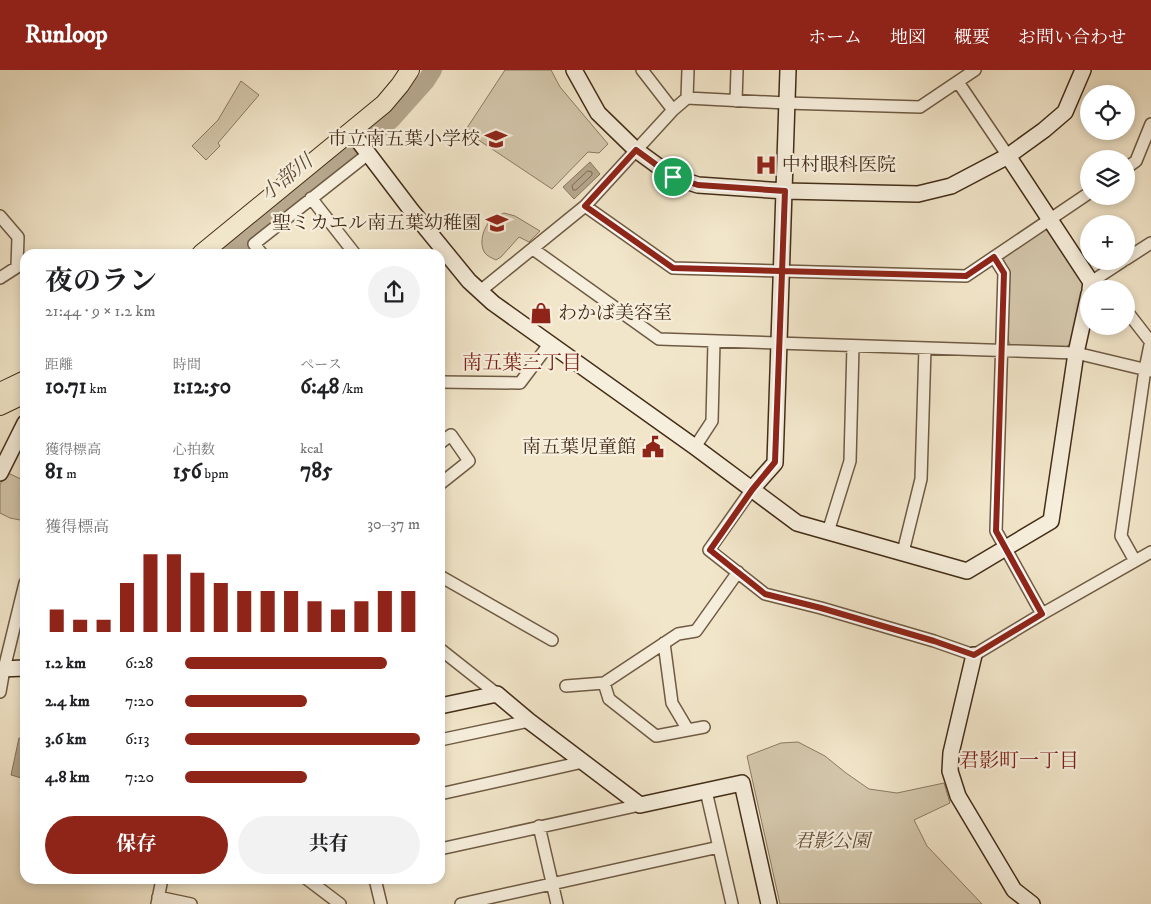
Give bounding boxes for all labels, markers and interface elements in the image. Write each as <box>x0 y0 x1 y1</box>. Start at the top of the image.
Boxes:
text: Runloop <box>25 20 108 50</box>
text: ホーム <box>808 27 862 49</box>
text: 地図 <box>890 27 926 49</box>
text: 概要 <box>954 27 990 49</box>
text: お問い合わせ <box>1018 27 1126 49</box>
map controls <box>1080 85 1135 335</box>
button: locate <box>1080 85 1135 140</box>
school or university icon: 市立南五葉小学校 <box>483 126 509 152</box>
place label: 市立南五葉小学校 <box>328 128 480 151</box>
water label: 小部川 <box>256 148 320 207</box>
button: layers <box>1080 150 1135 205</box>
hospital icon: 中村眼科医院 <box>753 152 779 178</box>
place label: 中村眼科医院 <box>782 154 896 177</box>
pin <box>652 156 694 198</box>
icon: arrive <box>659 163 687 191</box>
school or university icon: 聖ミカエル南五葉幼稚園 <box>484 210 510 236</box>
place label: 聖ミカエル南五葉幼稚園 <box>272 212 481 235</box>
button: + <box>1080 215 1135 270</box>
text: 夜のラン <box>45 264 157 299</box>
button: share <box>368 266 420 318</box>
button: − <box>1080 280 1135 335</box>
shop icon: わかば美容室 <box>528 300 554 326</box>
text: 21:44 · 9 × 1.2 km <box>45 301 155 321</box>
place label: わかば美容室 <box>558 302 672 325</box>
district label: 南五葉三丁目 <box>462 351 582 376</box>
text: 距離 <box>45 356 73 374</box>
text: 時間 <box>173 356 201 374</box>
text: ペース <box>300 356 342 374</box>
text: 10.71 <box>45 374 86 400</box>
text: 1:12:50 <box>173 374 231 400</box>
text: 6:48 <box>300 374 339 400</box>
text: km <box>86 380 107 398</box>
text: /km <box>339 380 364 398</box>
public building icon: 南五葉児童館 <box>640 434 666 460</box>
place label: 南五葉児童館 <box>522 436 636 459</box>
text: kcal <box>300 440 323 458</box>
text: 獲得標高 <box>45 441 101 459</box>
text: 心拍数 <box>173 441 215 459</box>
text: 785 <box>300 458 332 484</box>
text: 81 <box>45 459 63 485</box>
text: 156 <box>173 459 202 485</box>
text: m <box>63 465 77 483</box>
text: bpm <box>202 465 229 483</box>
text: 30–37 m <box>367 514 420 534</box>
text: 獲得標高 <box>45 517 109 537</box>
text: 1.2 km <box>45 653 86 673</box>
text: 6:28 <box>125 653 153 673</box>
text: 2.4 km <box>45 691 90 711</box>
text: 7:20 <box>125 691 154 711</box>
text: 3.6 km <box>45 729 86 749</box>
text: 6:13 <box>125 729 149 749</box>
district label: 君影町一丁目 <box>959 749 1079 774</box>
text: 4.8 km <box>45 767 90 787</box>
text: 7:20 <box>125 767 154 787</box>
button: 保存 <box>45 816 228 874</box>
button: 共有 <box>238 816 420 874</box>
park label: 君影公園 <box>794 830 873 853</box>

